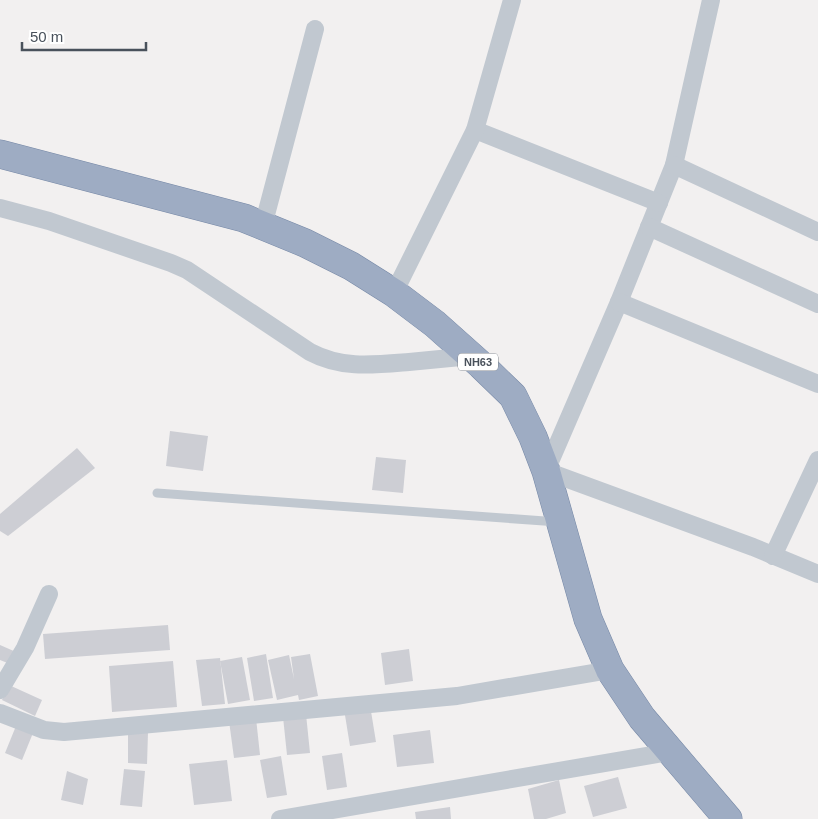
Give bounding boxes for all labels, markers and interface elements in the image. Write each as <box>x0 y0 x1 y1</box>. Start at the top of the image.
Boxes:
scale bar <box>22 20 146 52</box>
text: 50 m <box>30 28 63 45</box>
road number: NH63 <box>458 354 498 371</box>

